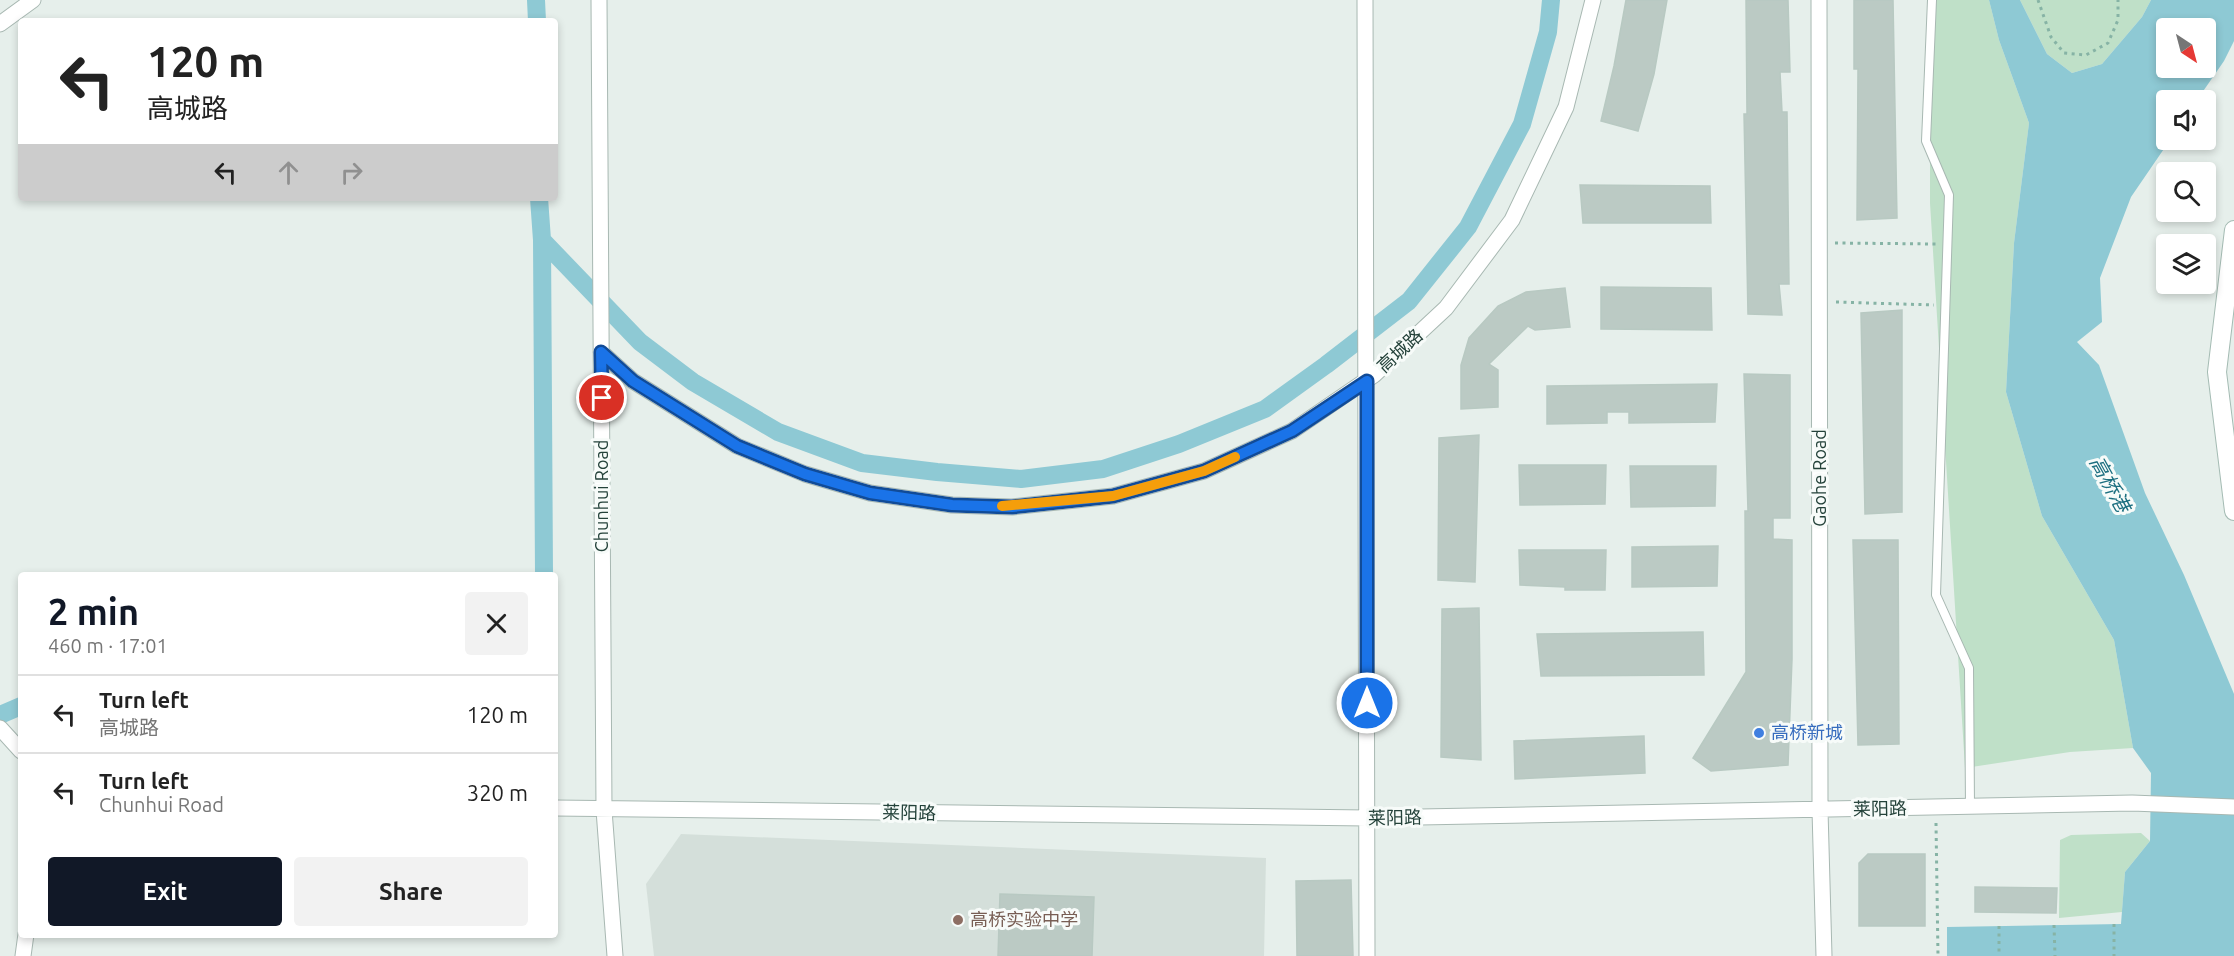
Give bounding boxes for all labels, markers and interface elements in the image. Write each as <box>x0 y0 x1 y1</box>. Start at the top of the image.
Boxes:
north arrow <box>2156 18 2216 78</box>
map controls <box>2156 18 2216 294</box>
text: 120 m <box>147 38 264 85</box>
icon: left <box>48 42 126 120</box>
button: sound <box>2156 90 2216 150</box>
text: 高城路 <box>147 93 228 123</box>
icon: left <box>209 156 242 189</box>
icon: ahead <box>272 156 305 189</box>
icon: right <box>335 156 368 189</box>
button: search <box>2156 162 2216 222</box>
button: layers <box>2156 234 2216 294</box>
street label: 高城路 <box>1373 325 1426 376</box>
pin <box>576 372 627 423</box>
icon: arrive <box>585 381 618 414</box>
street label: Gaohe Road <box>1809 429 1829 527</box>
street label: Chunhui Road <box>591 440 611 552</box>
water label: 高桥港 <box>2086 452 2136 518</box>
text: 2 min <box>48 591 139 632</box>
button: close <box>465 592 528 655</box>
text: 460 m · 17:01 <box>48 634 168 657</box>
position arrow <box>1335 671 1399 735</box>
text: Turn left <box>99 687 189 712</box>
icon: left <box>48 698 81 731</box>
text: 120 m <box>467 702 528 727</box>
text: 高城路 <box>99 716 159 739</box>
place label: 高桥新城 <box>1771 722 1843 742</box>
marker: 高桥新城 <box>1752 726 1766 740</box>
text: Turn left <box>99 768 189 793</box>
icon: left <box>48 776 81 809</box>
text: 320 m <box>467 780 528 805</box>
text: Chunhui Road <box>99 793 224 816</box>
street label: 莱阳路 <box>1853 798 1907 818</box>
street label: 莱阳路 <box>882 802 936 822</box>
street label: 莱阳路 <box>1368 807 1422 827</box>
button: Exit <box>48 857 282 926</box>
button: Share <box>294 857 528 926</box>
place label: 高桥实验中学 <box>970 909 1078 929</box>
marker: 高桥实验中学 <box>951 913 965 927</box>

